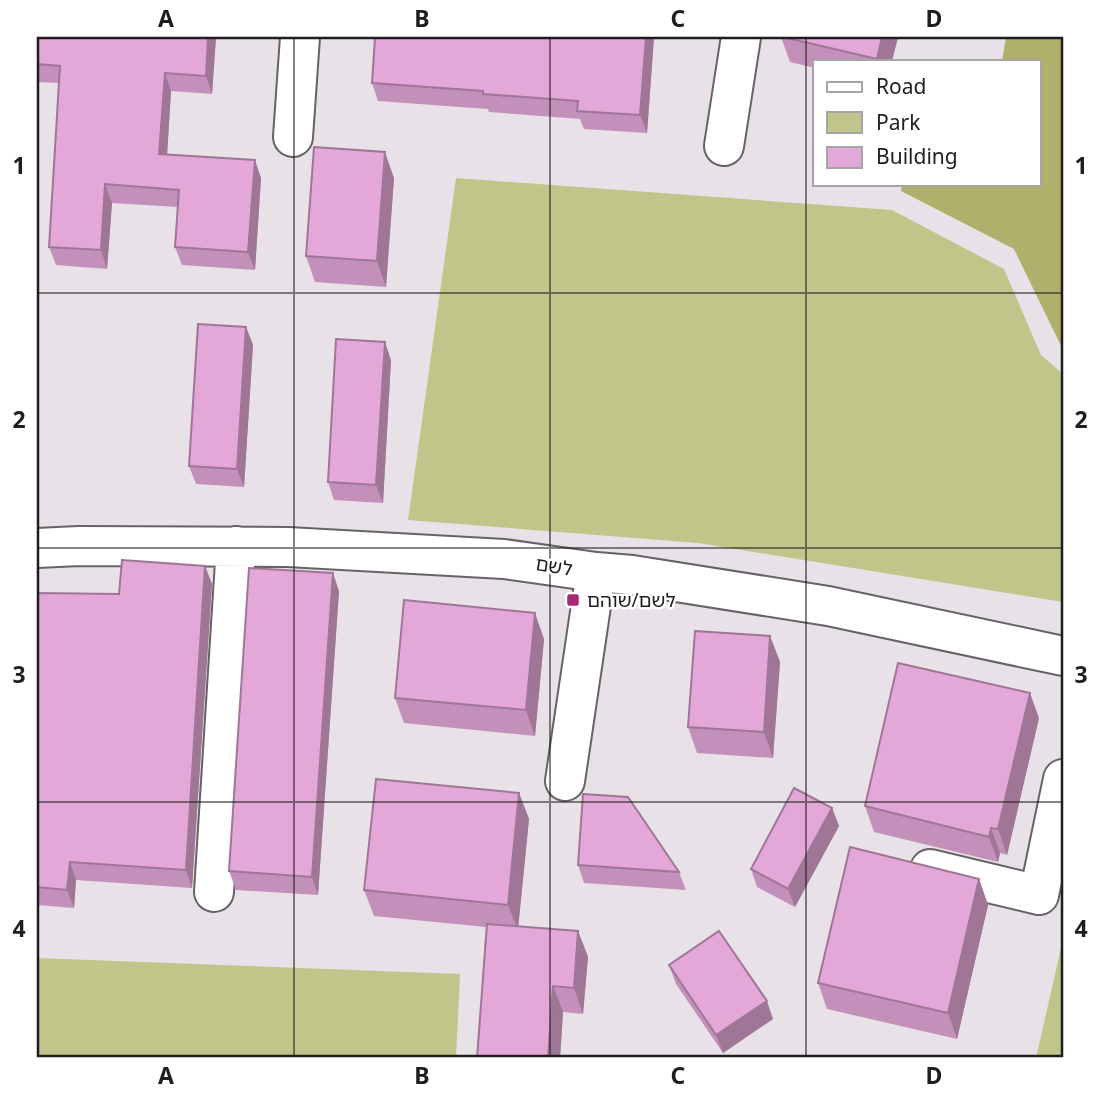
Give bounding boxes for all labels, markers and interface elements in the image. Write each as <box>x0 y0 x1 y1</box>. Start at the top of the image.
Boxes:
text: A <box>158 2 174 34</box>
text: B <box>414 2 430 34</box>
text: C <box>671 2 686 34</box>
text: D <box>926 2 942 34</box>
legend <box>813 60 1040 186</box>
text: Road <box>876 72 926 100</box>
text: Park <box>876 108 921 136</box>
text: Building <box>876 142 958 170</box>
text: 1 <box>12 149 26 181</box>
text: 1 <box>1074 149 1088 181</box>
text: 2 <box>12 403 26 435</box>
text: 2 <box>1074 403 1088 435</box>
street label: לשם <box>534 550 574 582</box>
place label: לשם/שוהם <box>587 587 676 613</box>
marker: לשם/שוהם <box>565 592 581 608</box>
text: 3 <box>12 658 26 690</box>
text: 3 <box>1074 658 1088 690</box>
text: 4 <box>12 912 26 944</box>
text: 4 <box>1074 912 1088 944</box>
text: A <box>158 1059 174 1091</box>
text: B <box>414 1059 430 1091</box>
text: C <box>671 1059 686 1091</box>
text: D <box>926 1059 942 1091</box>

